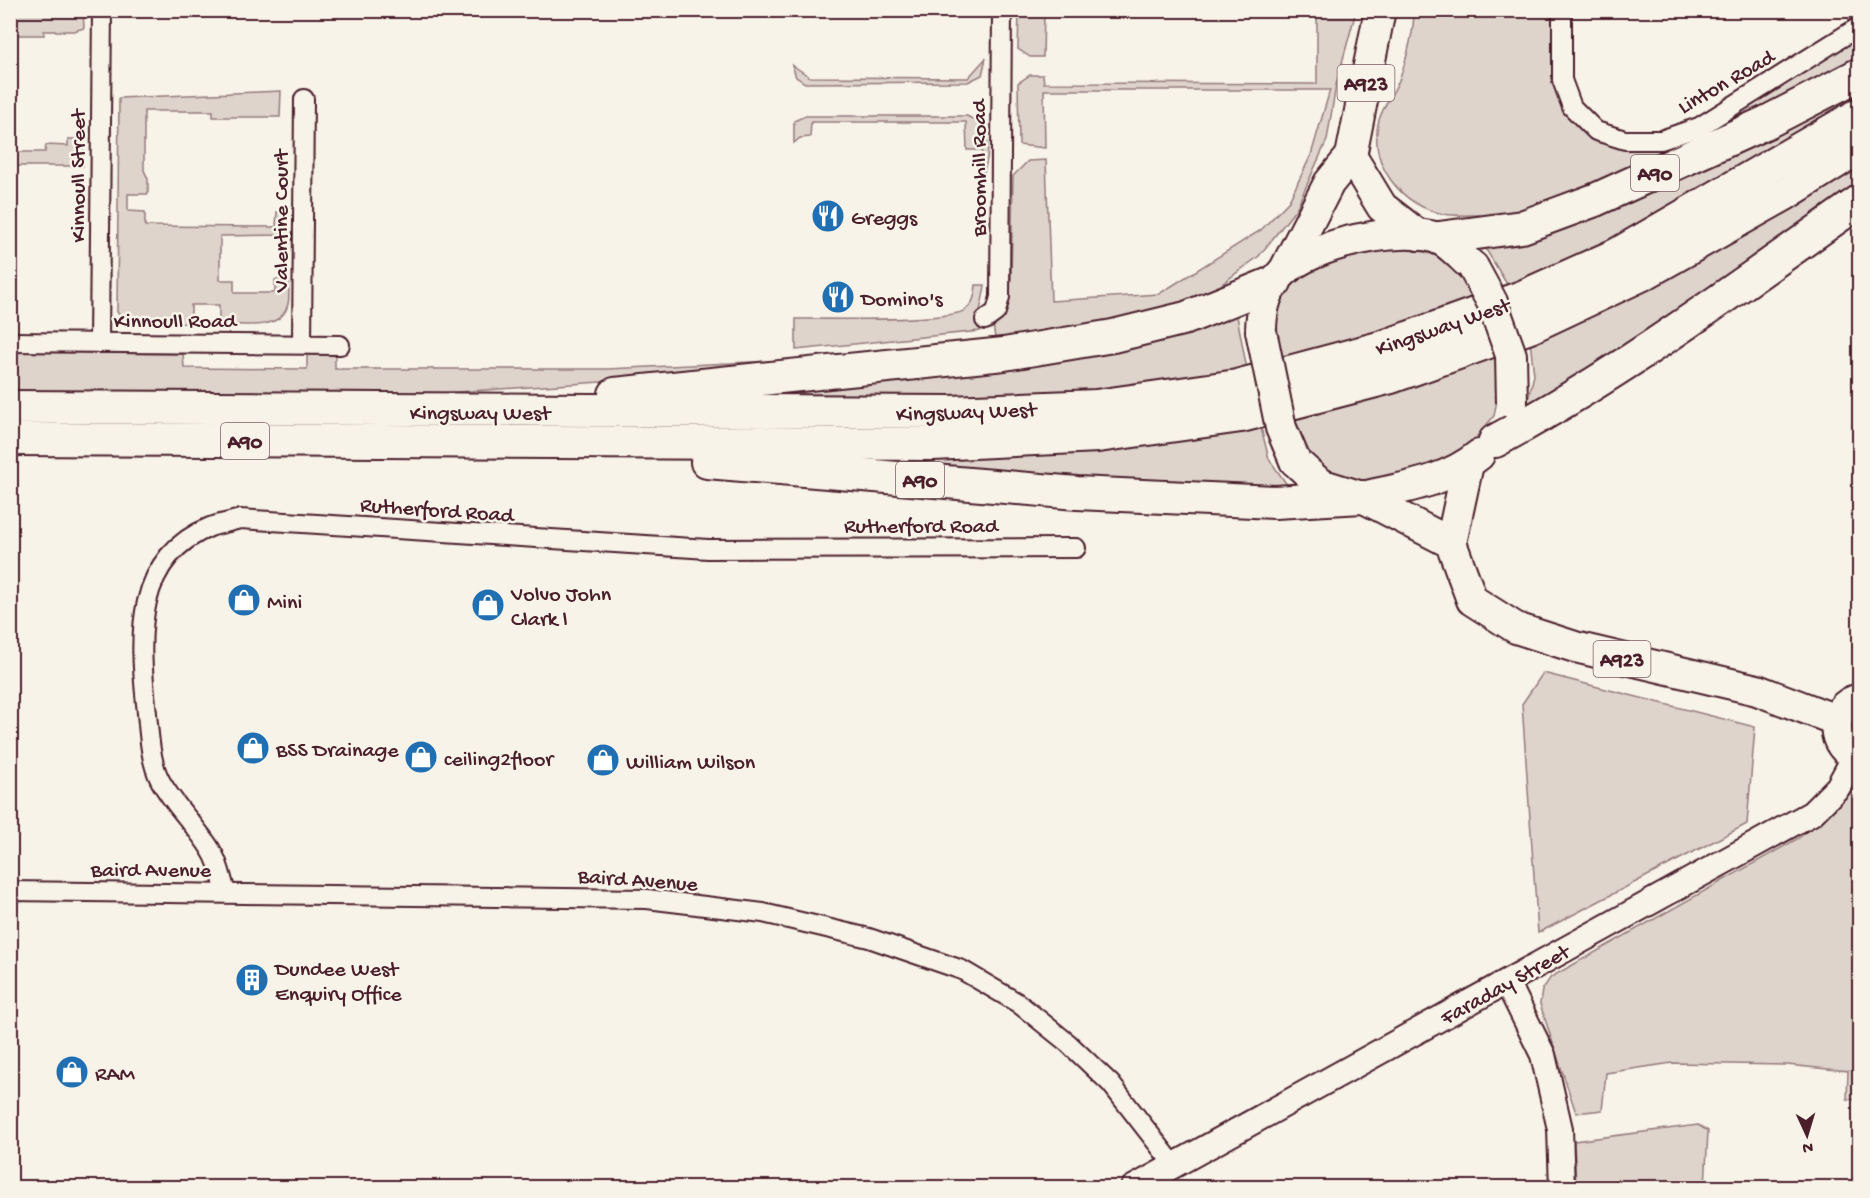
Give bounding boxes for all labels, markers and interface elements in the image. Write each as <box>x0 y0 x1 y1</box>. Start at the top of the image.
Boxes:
street label: Linton Road <box>1674 44 1782 122</box>
road number: A923 <box>1338 65 1394 101</box>
street label: Broomhill Road <box>968 97 994 238</box>
street label: Kinnoull Street <box>67 107 93 243</box>
street label: Valentine Court <box>270 148 296 293</box>
road number: A90 <box>1631 155 1679 191</box>
restaurant icon: Greggs <box>810 198 846 234</box>
place label: Greggs <box>851 207 918 233</box>
restaurant icon: Domino's <box>820 279 856 315</box>
place label: Domino's <box>859 288 944 314</box>
street label: Kingsway West <box>1373 293 1516 364</box>
street label: Kinnoull Road <box>114 310 238 336</box>
street label: Kingsway West <box>896 398 1039 429</box>
street label: Kingsway West <box>410 402 552 428</box>
road number: A90 <box>221 423 269 459</box>
road number: A90 <box>896 462 944 498</box>
street label: Rutherford Road <box>359 494 516 530</box>
street label: Rutherford Road <box>844 515 1000 541</box>
shop icon: Mini <box>226 582 262 618</box>
place label: Volvo John Clark l <box>510 583 612 634</box>
shop icon: Volvo John Clark l <box>470 587 506 623</box>
place label: Mini <box>267 591 302 617</box>
road number: A923 <box>1594 641 1650 677</box>
shop icon: BSS Drainage <box>235 730 271 766</box>
place label: BSS Drainage <box>275 739 399 765</box>
shop icon: ceiling2floor <box>403 739 439 775</box>
shop icon: William Wilson <box>585 742 621 778</box>
place label: ceiling2floor <box>444 748 555 774</box>
place label: William Wilson <box>626 751 756 777</box>
street label: Baird Avenue <box>90 859 212 885</box>
street label: Baird Avenue <box>576 865 699 899</box>
street label: Faraday Street <box>1436 939 1577 1033</box>
place label: Dundee West Enquiry Office <box>273 958 402 1009</box>
building icon: Dundee West Enquiry Office <box>234 962 270 998</box>
shop icon: RAM <box>54 1054 90 1090</box>
place label: RAM <box>95 1063 136 1089</box>
north arrow <box>1777 1105 1837 1165</box>
text: N <box>1801 1137 1814 1156</box>

